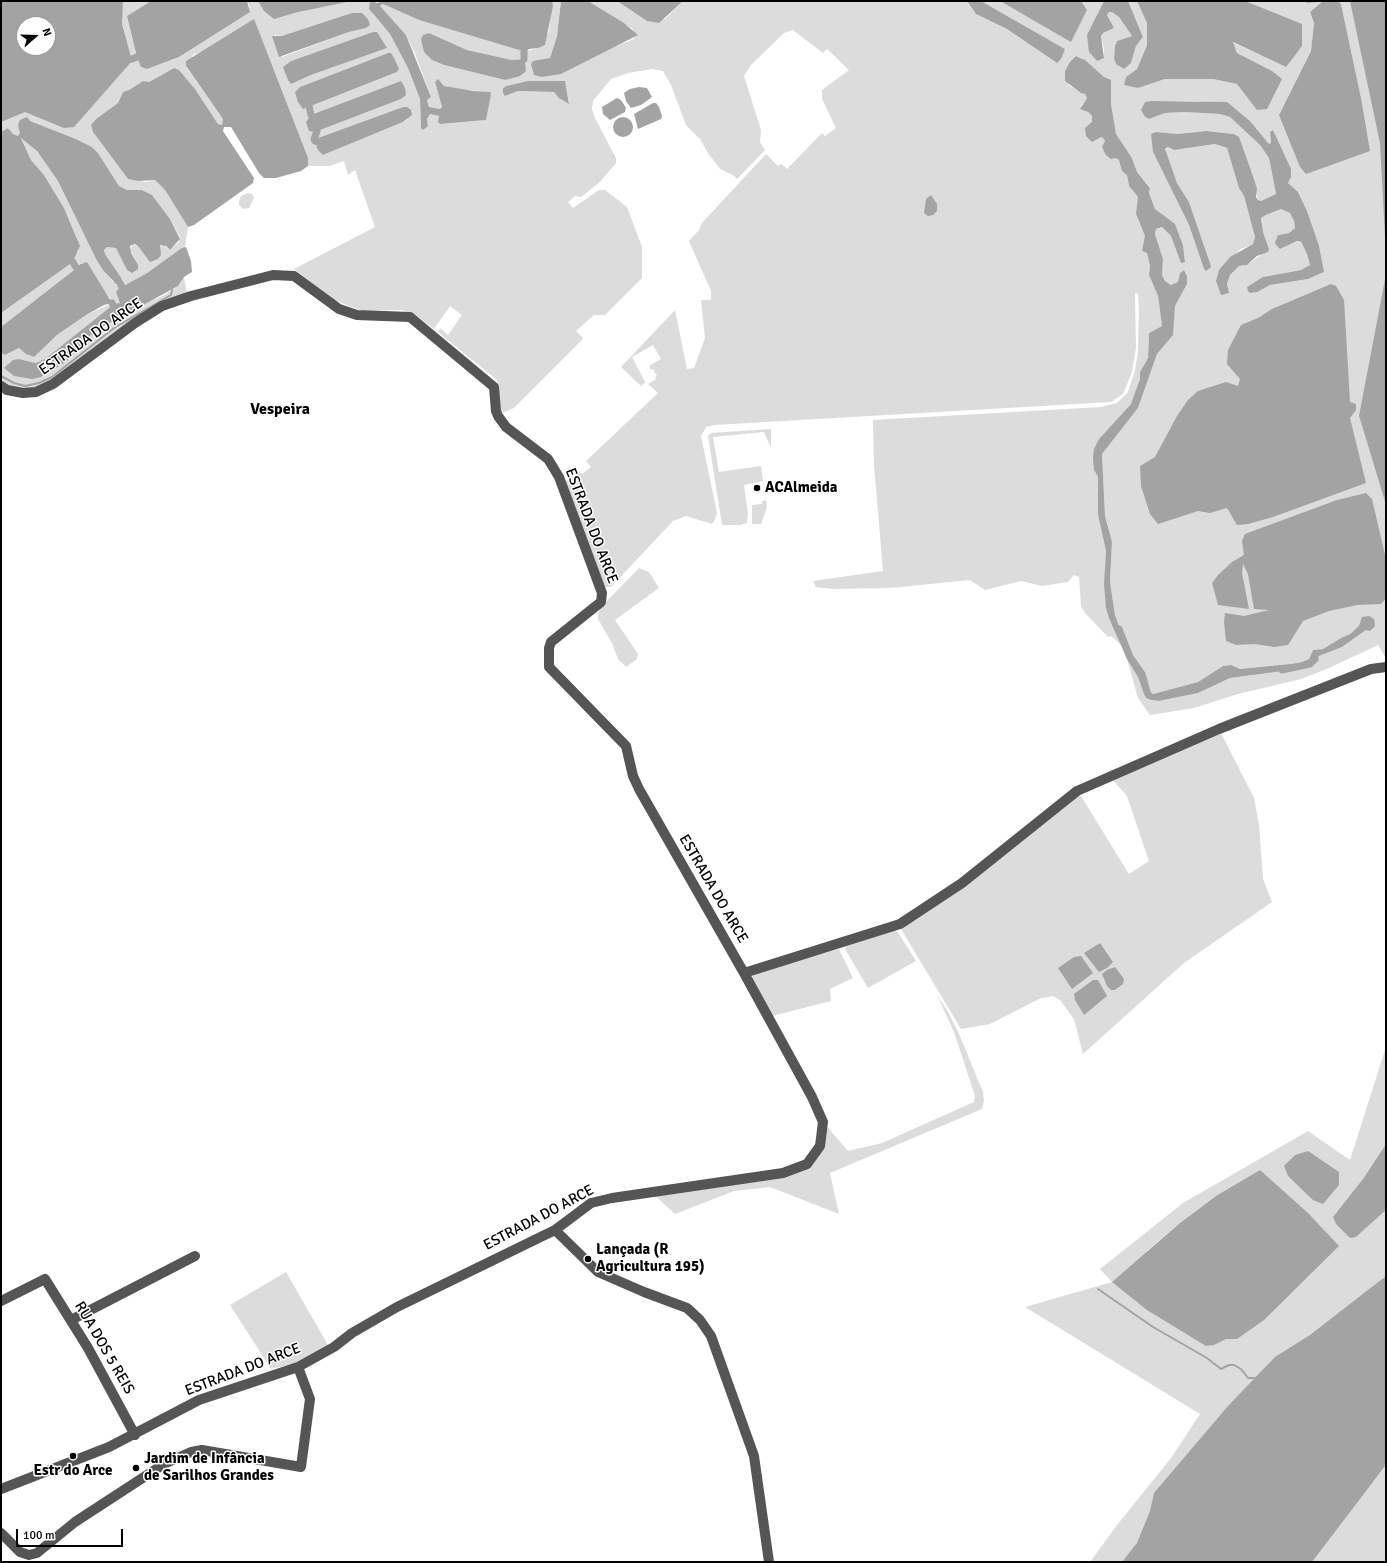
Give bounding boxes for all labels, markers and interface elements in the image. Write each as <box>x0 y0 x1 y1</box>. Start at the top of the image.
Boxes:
north arrow <box>16 16 56 56</box>
text: N <box>39 26 54 38</box>
street label: ESTRADA DO ARCE <box>36 295 146 379</box>
district label: Vespeira <box>250 400 310 420</box>
street label: ESTRADA DO ARCE <box>561 466 621 586</box>
place label: ACAlmeida <box>765 479 837 497</box>
marker: ACAlmeida <box>752 483 762 493</box>
street label: ESTRADA DO ARCE <box>675 832 751 946</box>
street label: ESTRADA DO ARCE <box>481 1181 597 1255</box>
place label: Lançada (R Agricultura 195) <box>596 1241 705 1276</box>
marker: Lançada (R Agricultura 195) <box>583 1254 593 1264</box>
street label: RUA DOS 5 REIS <box>70 1299 138 1397</box>
street label: ESTRADA DO ARCE <box>183 1340 303 1400</box>
place label: Jardim de Infância de Sarilhos Grandes <box>144 1450 274 1485</box>
marker: Estr do Arce <box>68 1451 78 1461</box>
place label: Estr do Arce <box>33 1462 113 1480</box>
marker: Jardim de Infância de Sarilhos Grandes <box>131 1463 141 1473</box>
scale bar <box>18 1521 125 1547</box>
text: 100 m <box>23 1528 55 1543</box>

